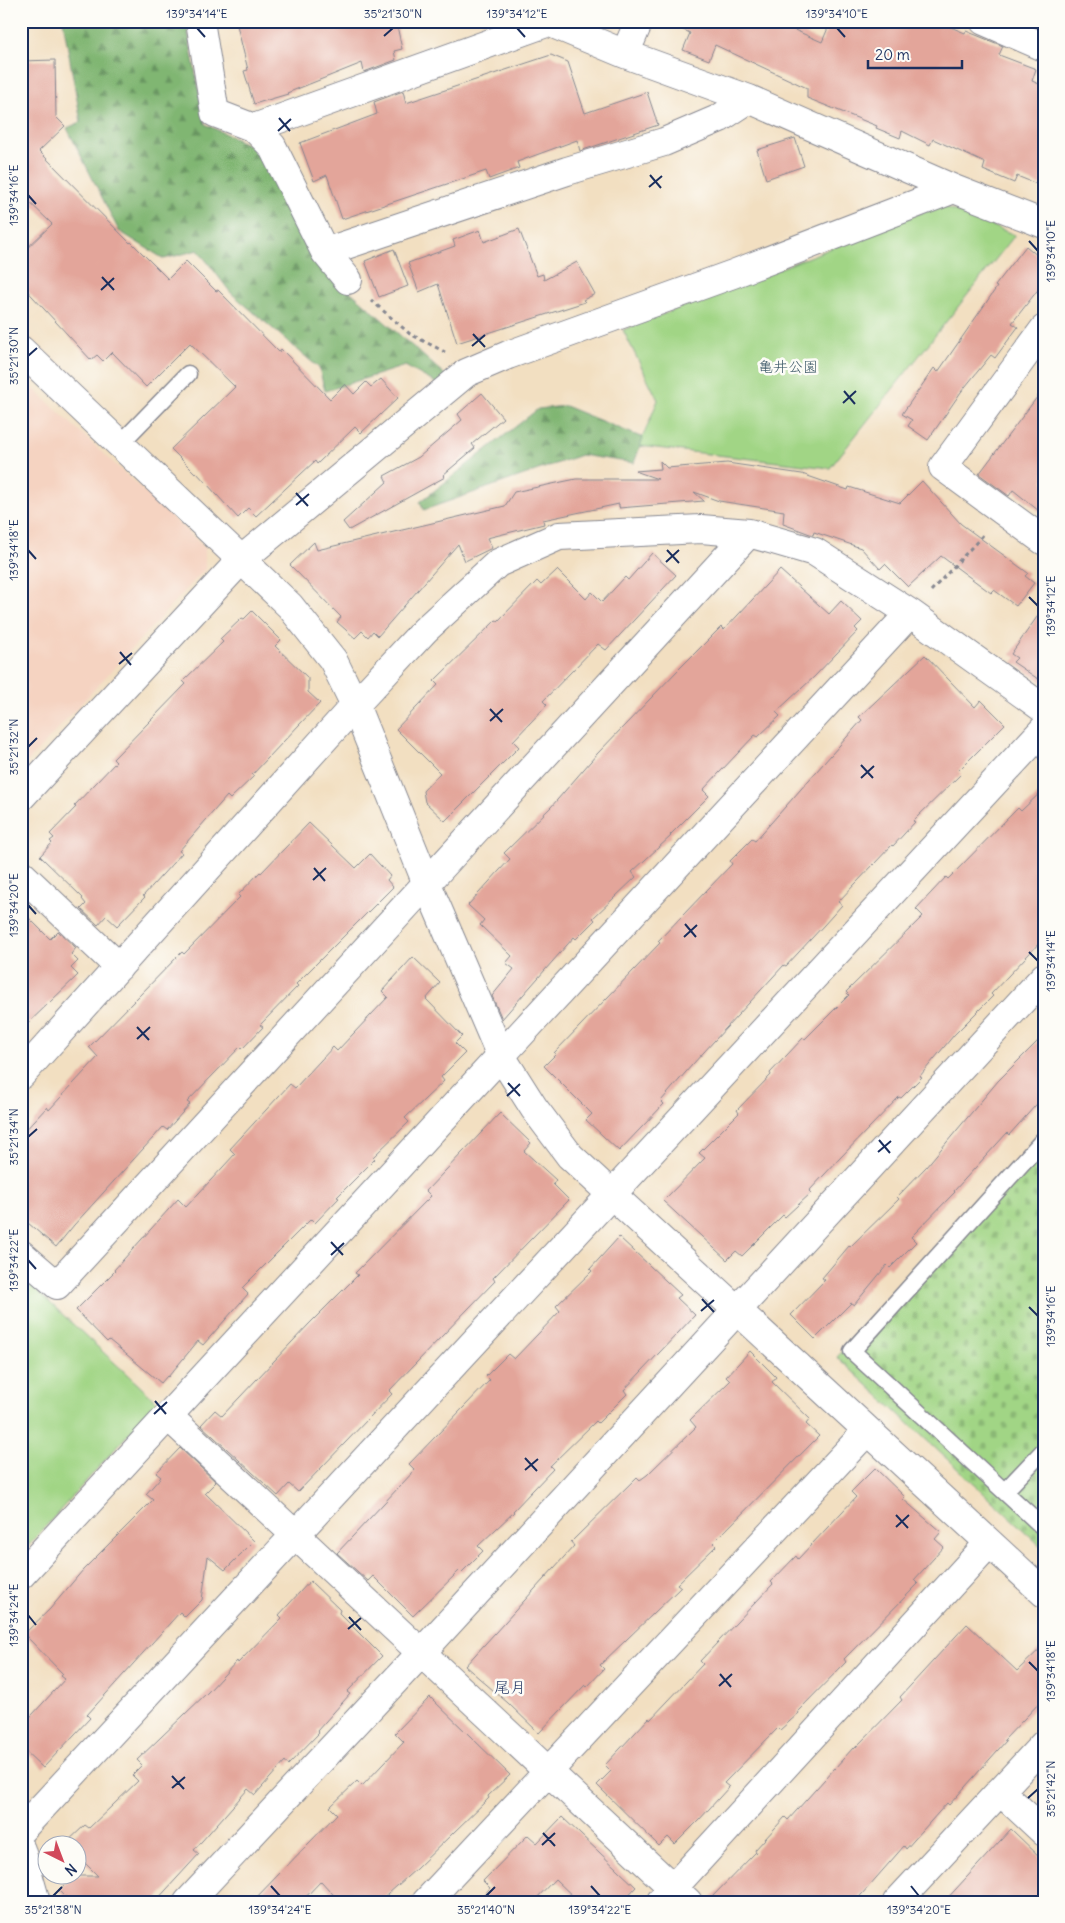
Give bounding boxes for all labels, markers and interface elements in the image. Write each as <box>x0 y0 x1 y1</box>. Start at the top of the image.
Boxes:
text: 139°34'14"E <box>166 6 228 21</box>
text: 35°21'30"N <box>364 6 422 21</box>
text: 139°34'12"E <box>486 6 548 21</box>
text: 139°34'10"E <box>806 6 868 21</box>
scale bar <box>868 38 961 70</box>
text: 20 m <box>875 45 910 64</box>
text: 139°34'16"E <box>6 164 21 226</box>
text: 139°34'10"E <box>1043 220 1058 282</box>
text: 35°21'30"N <box>6 327 21 385</box>
park label: 亀井公園 <box>758 357 818 376</box>
text: 139°34'18"E <box>6 519 21 581</box>
text: 139°34'12"E <box>1043 575 1058 637</box>
text: 35°21'32"N <box>6 718 21 776</box>
text: 139°34'20"E <box>6 873 21 937</box>
text: 139°34'14"E <box>1043 930 1058 992</box>
text: 35°21'34"N <box>6 1108 21 1166</box>
text: 139°34'22"E <box>6 1229 21 1291</box>
text: 139°34'16"E <box>1043 1285 1058 1347</box>
text: 139°34'24"E <box>6 1583 21 1647</box>
text: 139°34'18"E <box>1043 1640 1058 1702</box>
district label: 尾月 <box>494 1677 526 1697</box>
text: 35°21'42"N <box>1043 1761 1058 1817</box>
north arrow <box>38 1836 88 1886</box>
text: N <box>61 1860 80 1880</box>
text: 35°21'38"N <box>24 1902 82 1917</box>
text: 139°34'24"E <box>248 1902 312 1917</box>
text: 35°21'40"N <box>457 1902 515 1917</box>
text: 139°34'22"E <box>569 1902 631 1917</box>
text: 139°34'20"E <box>887 1902 951 1917</box>

